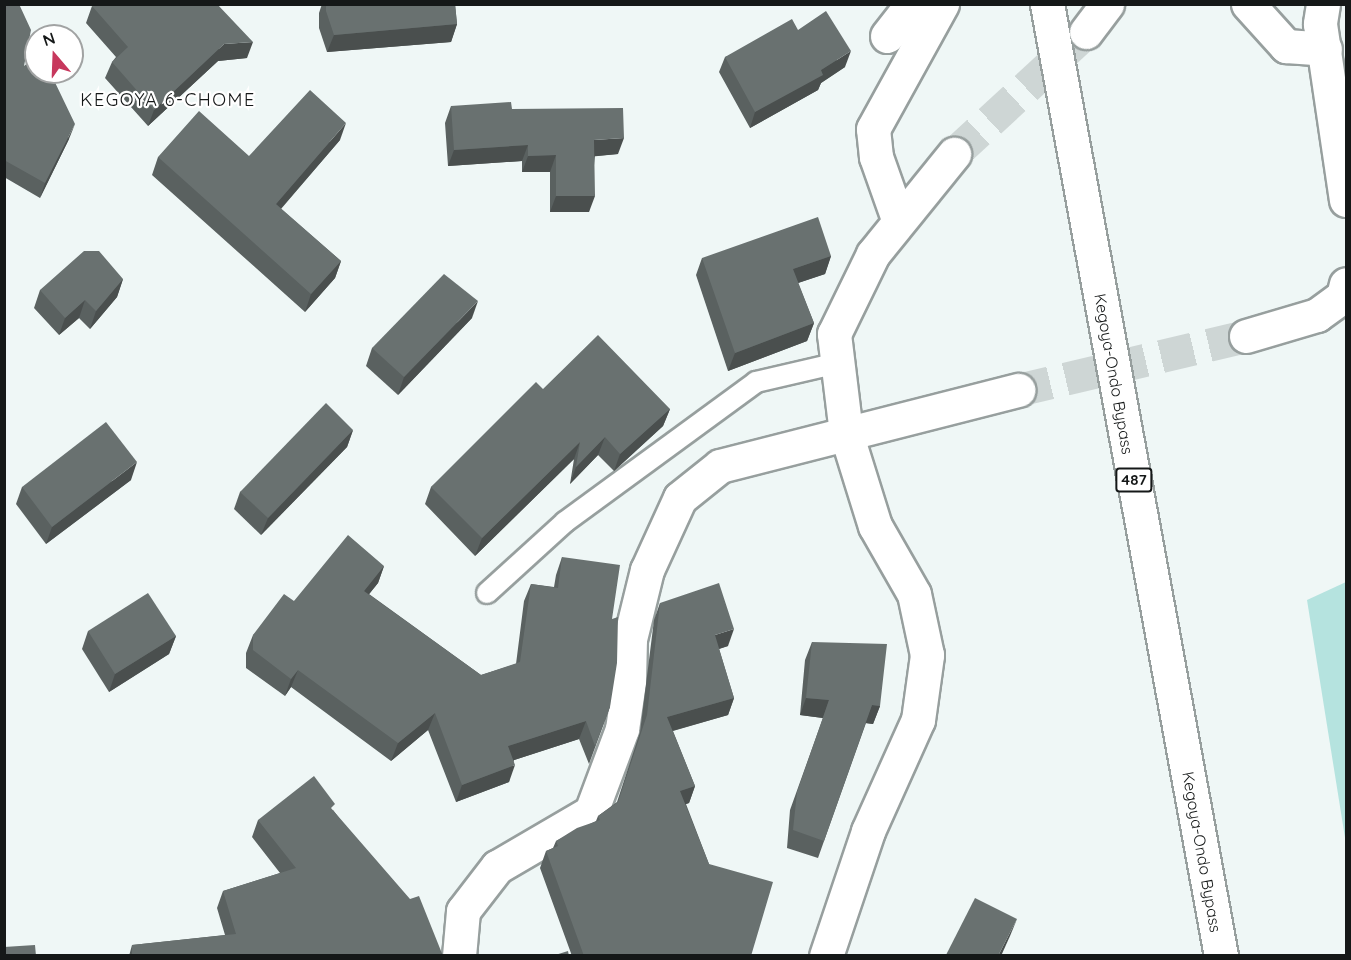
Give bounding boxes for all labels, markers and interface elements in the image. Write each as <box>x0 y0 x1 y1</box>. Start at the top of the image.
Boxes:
north arrow <box>24 24 84 84</box>
text: N <box>40 28 58 50</box>
district label: KEGOYA 6-CHOME <box>80 89 256 111</box>
street label: Kegoya-Ondo Bypass <box>1090 292 1138 456</box>
road number: 487 <box>1114 468 1154 492</box>
street label: Kegoya-Ondo Bypass <box>1178 770 1226 934</box>

